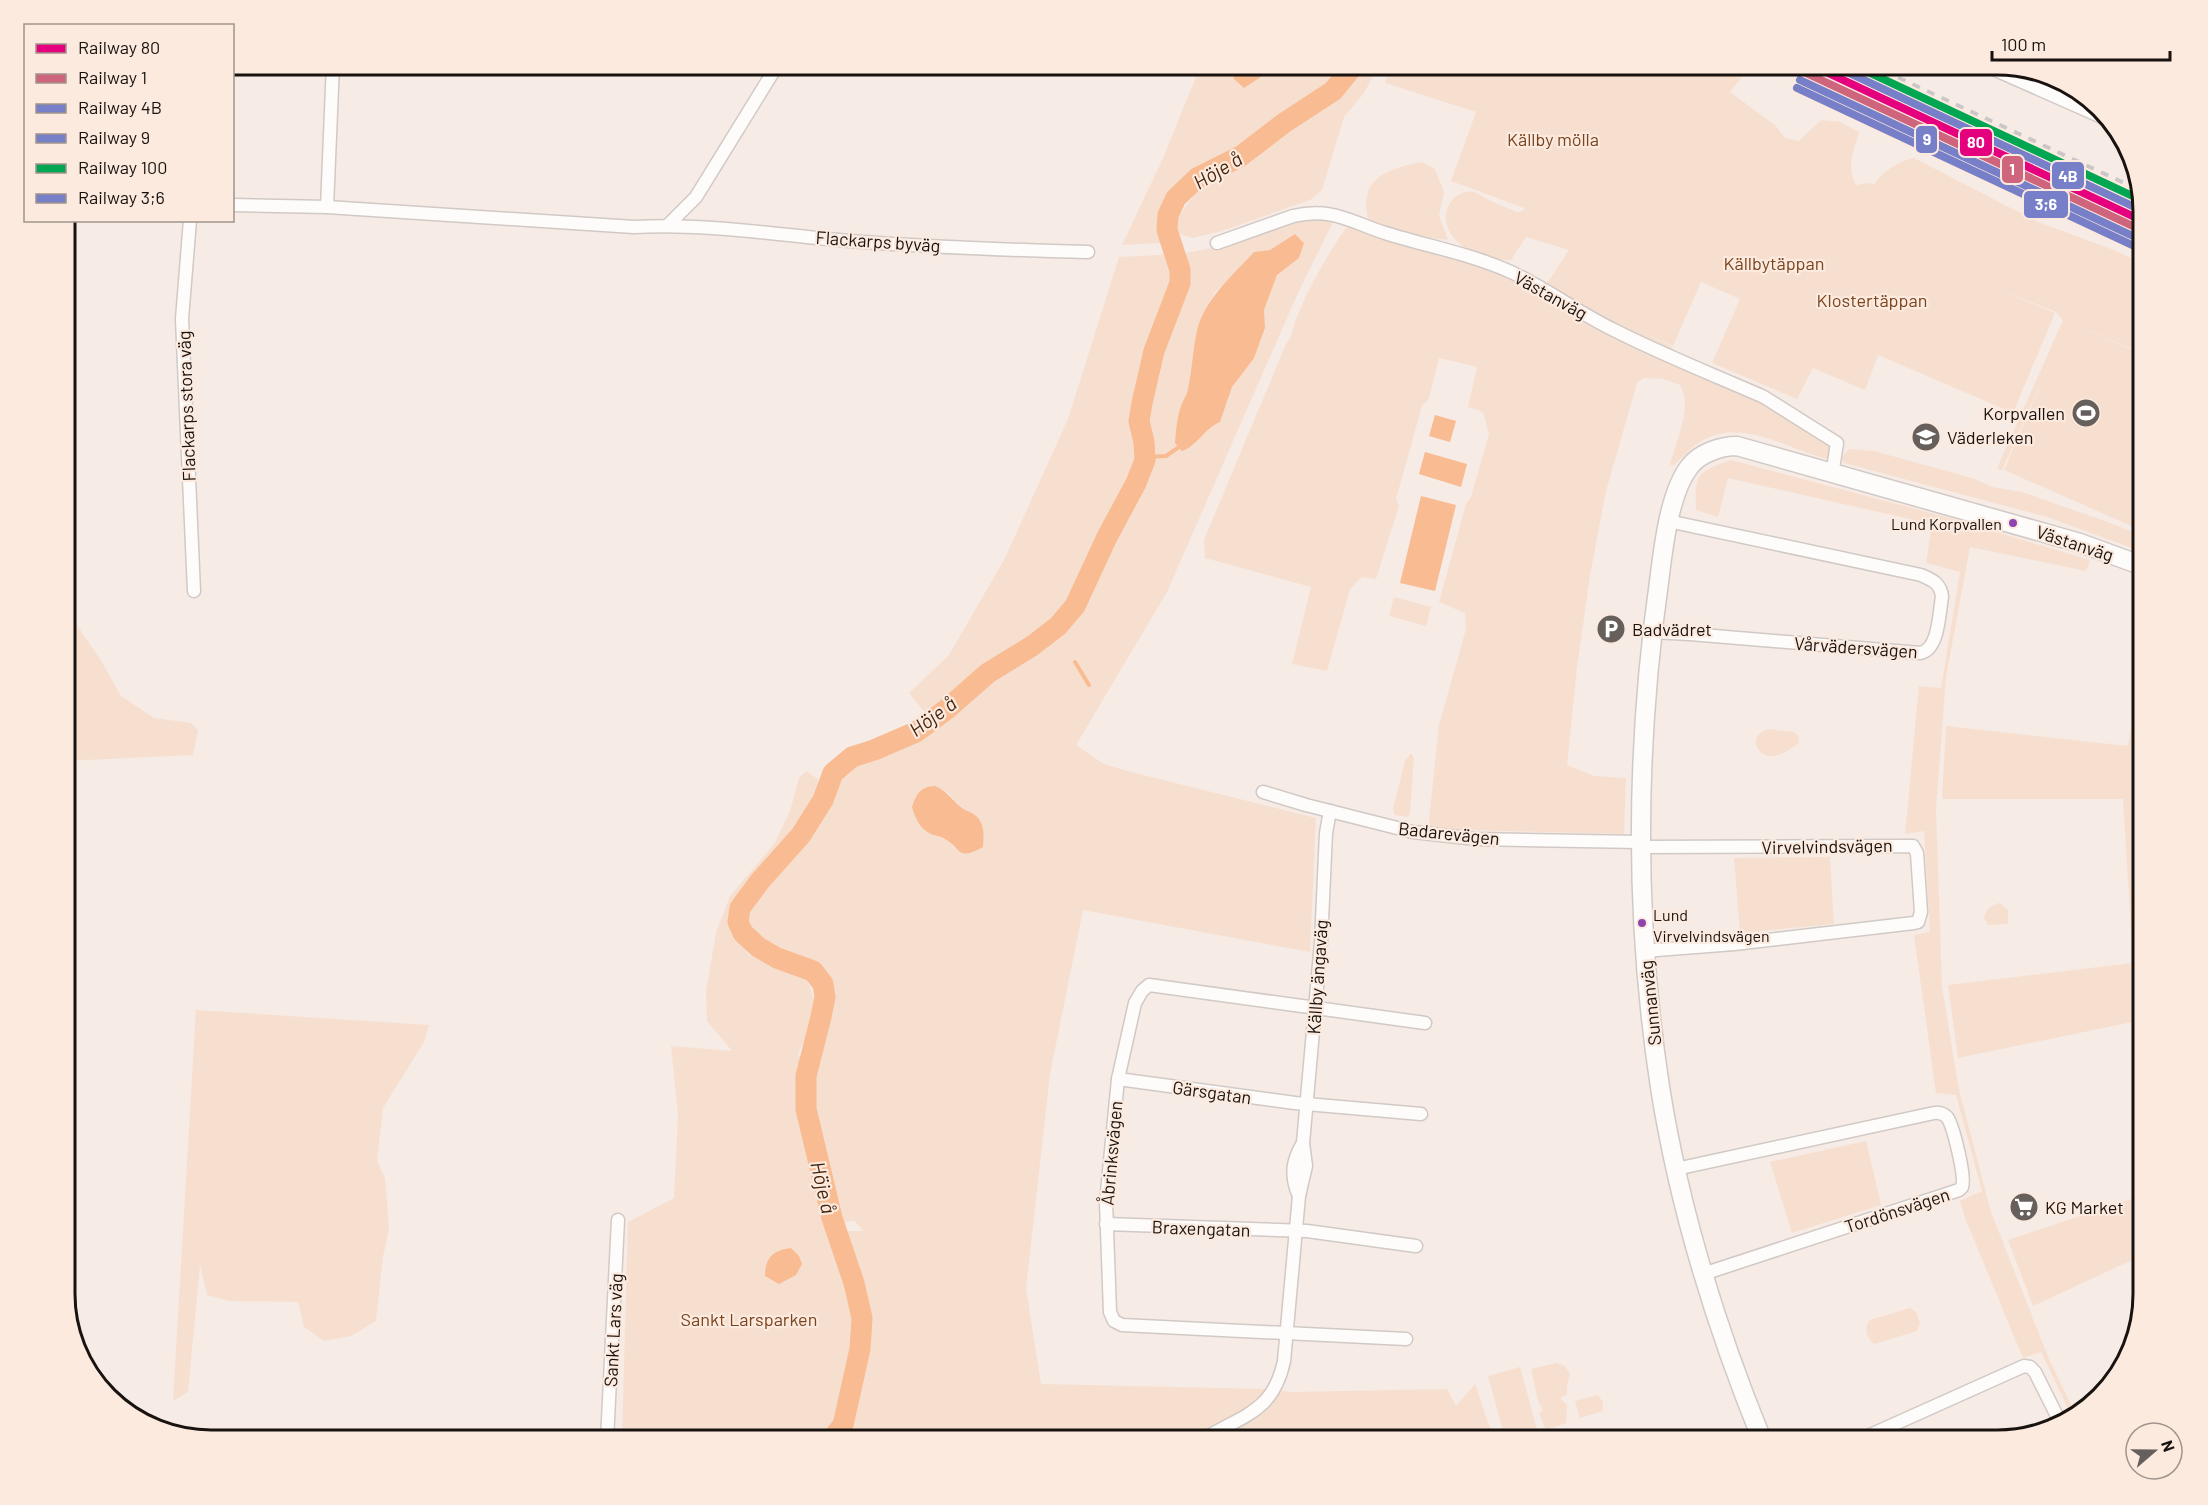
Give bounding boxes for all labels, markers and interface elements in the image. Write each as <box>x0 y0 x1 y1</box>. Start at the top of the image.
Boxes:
legend <box>24 24 234 222</box>
scale bar <box>1992 24 2170 62</box>
text: 100 m <box>2001 33 2046 55</box>
text: Railway 80 <box>78 36 160 58</box>
text: Railway 1 <box>78 66 147 88</box>
text: Railway 4B <box>78 96 162 118</box>
line badge: 9 <box>1915 125 1938 154</box>
text: Railway 9 <box>78 126 150 148</box>
park label: Källby mölla <box>1507 128 1599 150</box>
line badge: 80 <box>1959 128 1993 157</box>
text: 9 <box>1923 129 1931 148</box>
text: 80 <box>1967 132 1985 151</box>
water label: Höje å <box>1189 146 1246 194</box>
line badge: 1 <box>2001 155 2024 184</box>
text: Railway 100 <box>78 156 167 178</box>
text: 1 <box>2009 159 2015 178</box>
line badge: 4B <box>2051 161 2085 190</box>
text: 4B <box>2058 166 2078 185</box>
text: Railway 3;6 <box>78 186 165 208</box>
line badge: 3;6 <box>2023 190 2069 219</box>
text: 3;6 <box>2035 194 2058 213</box>
street label: Flackarps byväg <box>815 226 941 256</box>
park label: Källbytäppan <box>1724 252 1824 274</box>
street label: Västanväg <box>1511 266 1591 324</box>
park label: Klostertäppan <box>1817 289 1927 311</box>
street label: Flackarps stora väg <box>172 330 200 482</box>
sports icon: Korpvallen <box>2070 397 2102 429</box>
place label: Korpvallen <box>1983 402 2065 424</box>
school or university icon: Väderleken <box>1910 421 1942 453</box>
place label: Väderleken <box>1947 426 2033 448</box>
place label: Lund Korpvallen <box>1891 514 2002 533</box>
marker: Lund Korpvallen <box>2007 517 2019 529</box>
street label: Västanväg <box>2034 520 2116 566</box>
parking icon: Badvädret <box>1595 613 1627 645</box>
place label: Badvädret <box>1632 618 1712 640</box>
street label: Vårvädersvägen <box>1793 632 1919 662</box>
water label: Höje å <box>904 691 960 741</box>
street label: Badarevägen <box>1397 817 1501 849</box>
street label: Virvelvindsvägen <box>1761 834 1893 858</box>
place label: Lund Virvelvindsvägen <box>1653 905 1770 945</box>
marker: Lund Virvelvindsvägen <box>1636 917 1648 929</box>
street label: Källby ängaväg <box>1302 919 1332 1035</box>
street label: Sunnanväg <box>1635 959 1665 1047</box>
street label: Gärsgatan <box>1171 1076 1253 1108</box>
street label: Åbrinksvägen <box>1095 1100 1127 1206</box>
water label: Höje å <box>806 1159 842 1215</box>
street label: Tordönsvägen <box>1842 1183 1952 1237</box>
supermarket icon: KG Market <box>2008 1191 2040 1223</box>
place label: KG Market <box>2045 1196 2124 1218</box>
street label: Braxengatan <box>1151 1215 1251 1241</box>
street label: Sankt Lars väg <box>599 1273 627 1387</box>
park label: Sankt Larsparken <box>681 1308 817 1330</box>
north arrow <box>2124 1421 2184 1481</box>
text: N <box>2158 1437 2179 1454</box>

